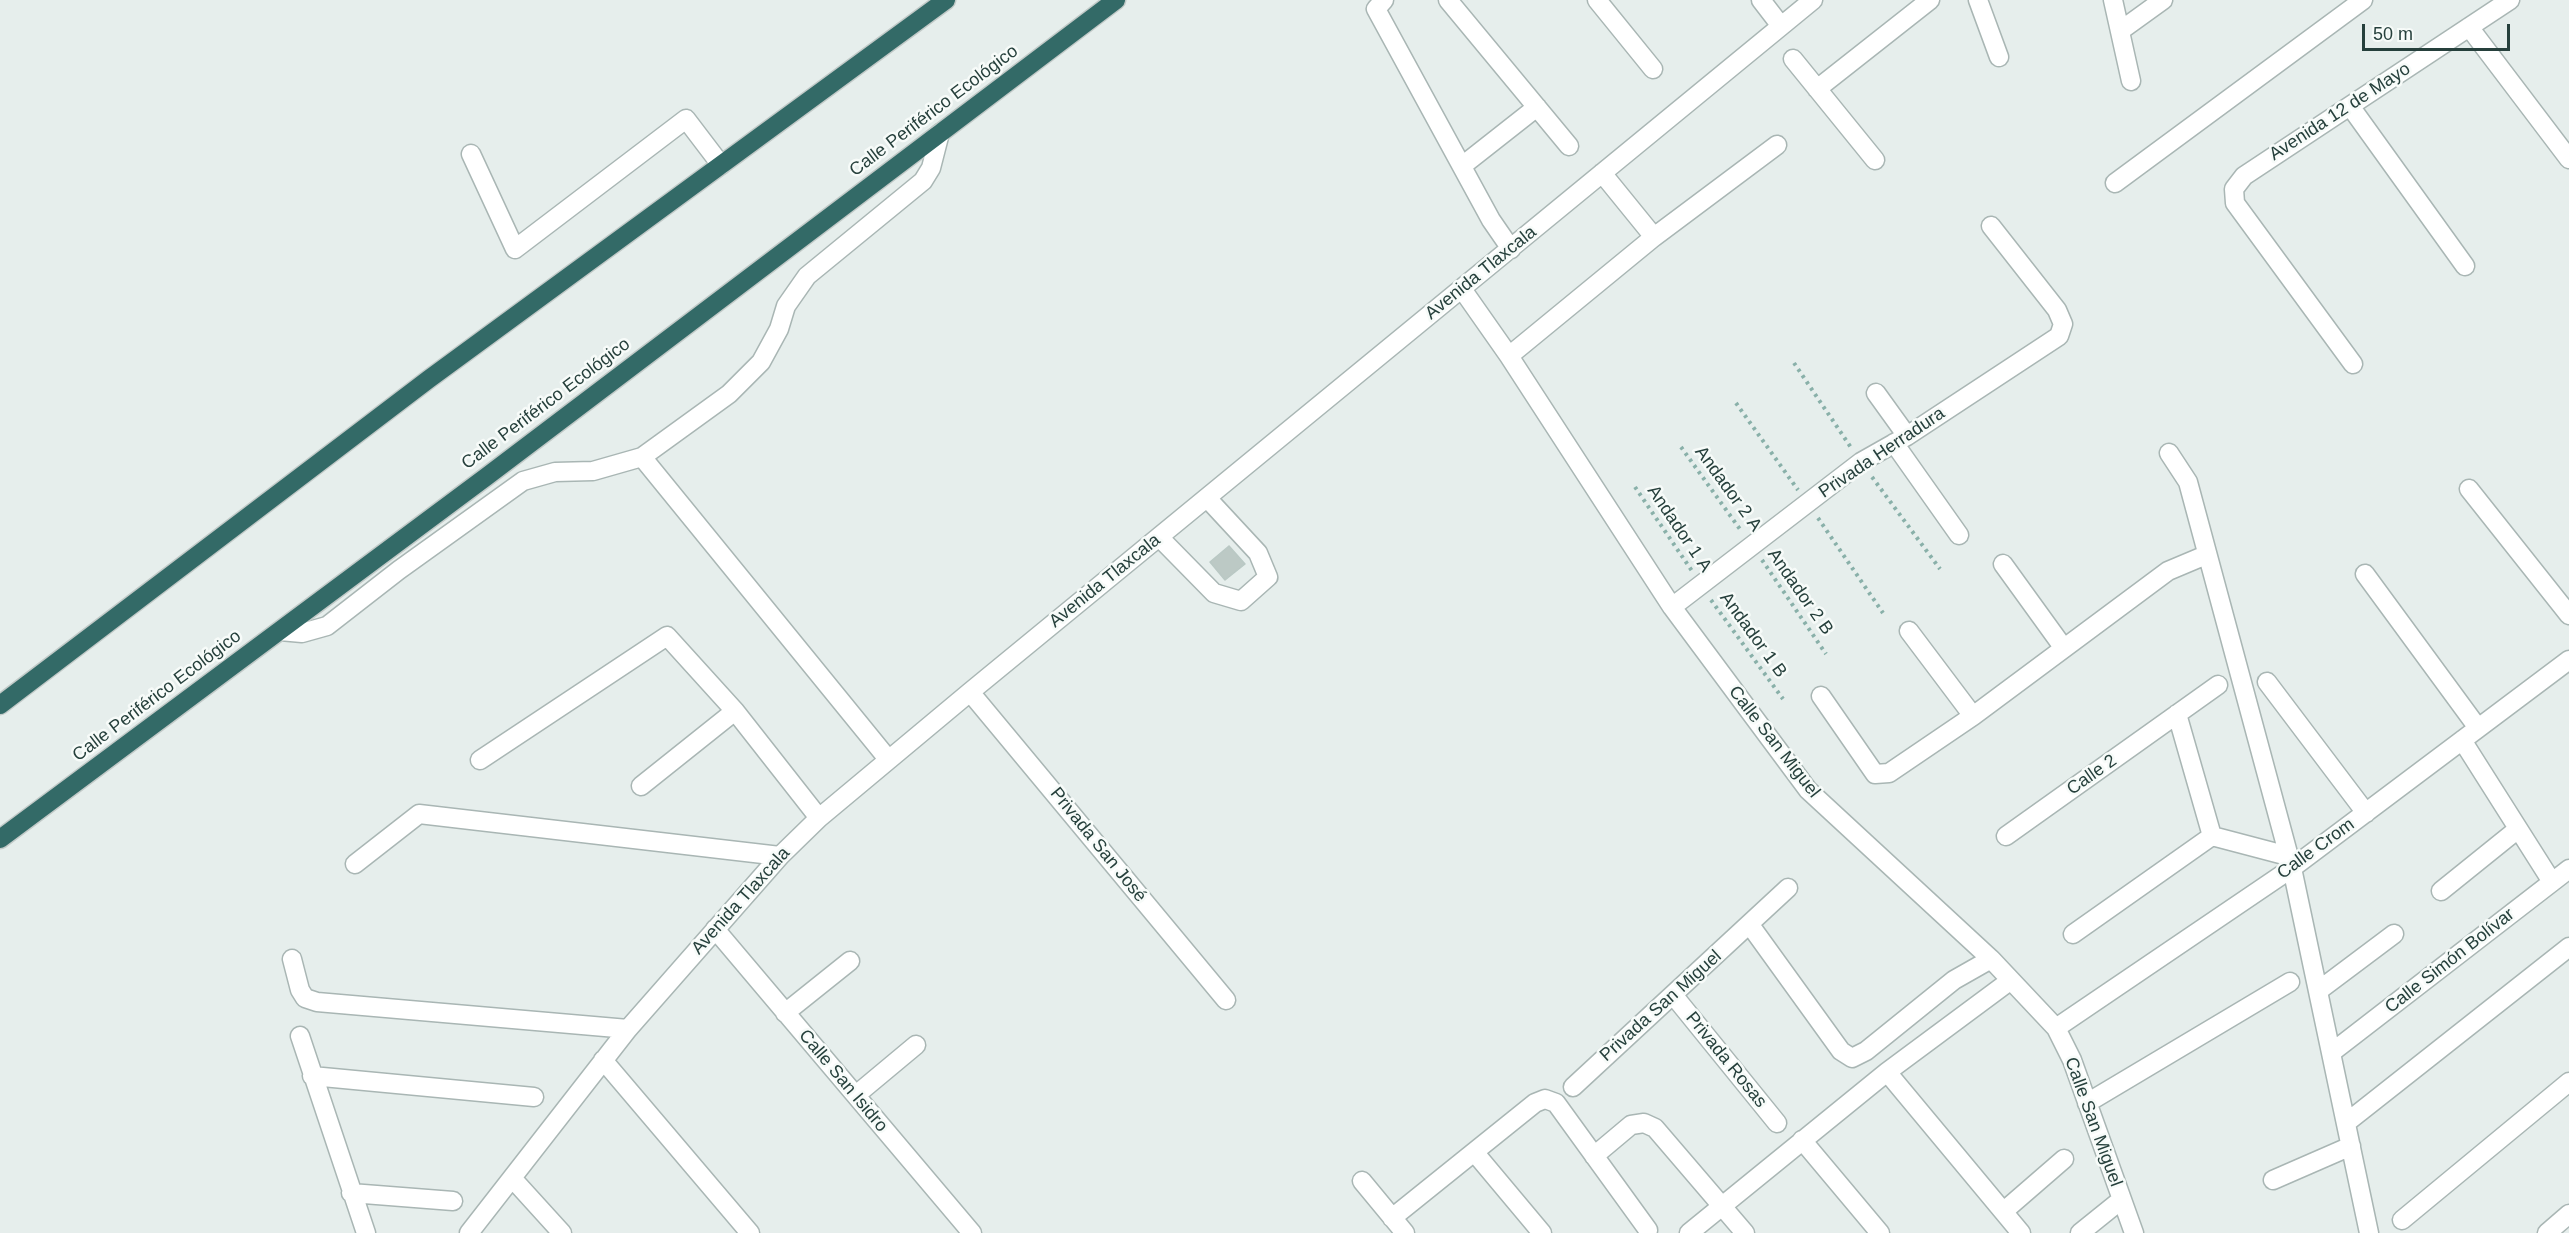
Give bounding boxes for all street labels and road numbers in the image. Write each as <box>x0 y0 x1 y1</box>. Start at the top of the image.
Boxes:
street label: Calle Periférico Ecológico <box>846 41 1022 181</box>
street label: Avenida 12 de Mayo <box>2265 58 2415 166</box>
street label: Avenida Tlaxcala <box>1421 222 1541 324</box>
street label: Calle Periférico Ecológico <box>458 334 634 474</box>
street label: Privada Herradura <box>1815 403 1949 503</box>
street label: Andador 2 A <box>1690 442 1766 536</box>
street label: Andador 1 A <box>1642 481 1716 577</box>
street label: Avenida Tlaxcala <box>1045 530 1165 632</box>
street label: Andador 2 B <box>1762 545 1838 639</box>
street label: Andador 1 B <box>1715 588 1791 682</box>
street label: Calle Periférico Ecológico <box>69 626 245 766</box>
street label: Calle San Miguel <box>1724 682 1824 802</box>
street label: Calle 2 <box>2063 750 2121 800</box>
street label: Privada San José <box>1045 783 1151 907</box>
street label: Calle Crom <box>2273 814 2359 884</box>
street label: Avenida Tlaxcala <box>687 843 795 959</box>
street label: Calle Simón Bolívar <box>2381 904 2519 1018</box>
street label: Privada San Miguel <box>1596 946 1726 1066</box>
street label: Privada Rosas <box>1681 1008 1771 1112</box>
street label: Calle San Isidro <box>794 1025 892 1137</box>
street label: Calle San Miguel <box>2060 1054 2126 1190</box>

